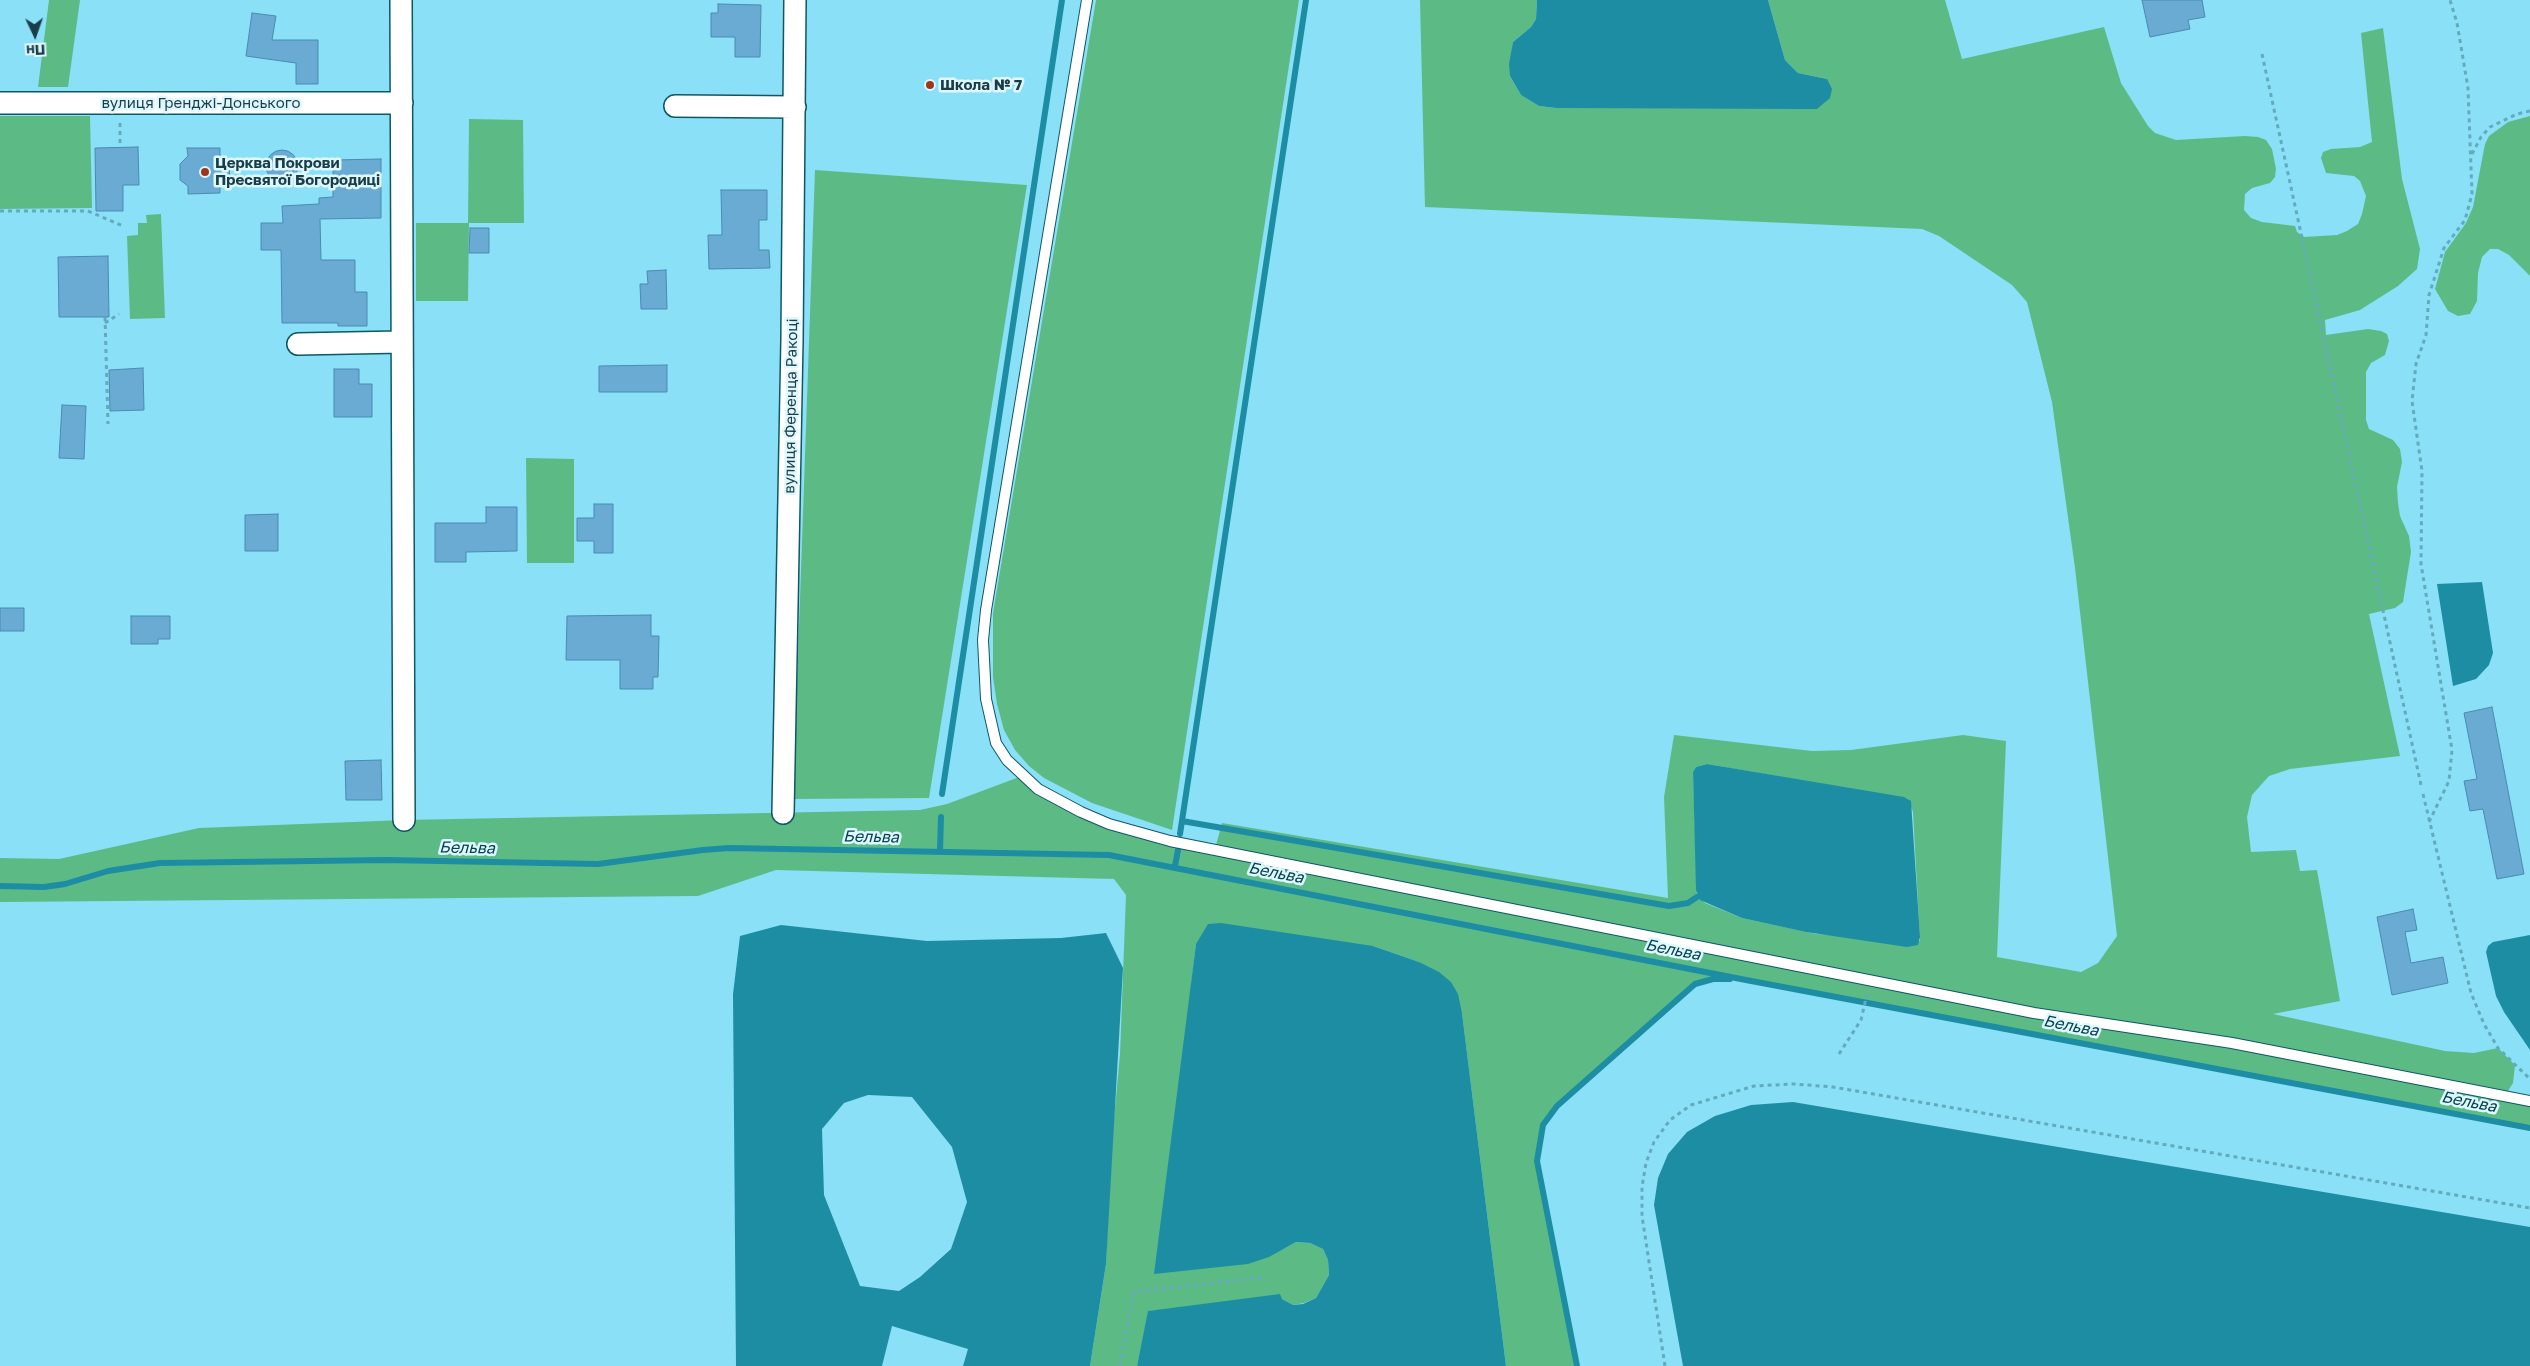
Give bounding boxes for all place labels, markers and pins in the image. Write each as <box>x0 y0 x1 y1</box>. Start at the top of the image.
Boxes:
place label: Школа № 7 <box>940 76 1022 94</box>
marker: Школа № 7 <box>924 79 936 91</box>
place label: Церква Покрови Пресвятої Богородиці <box>215 154 380 189</box>
marker: Церква Покрови Пресвятої Богородиці <box>199 166 211 178</box>

